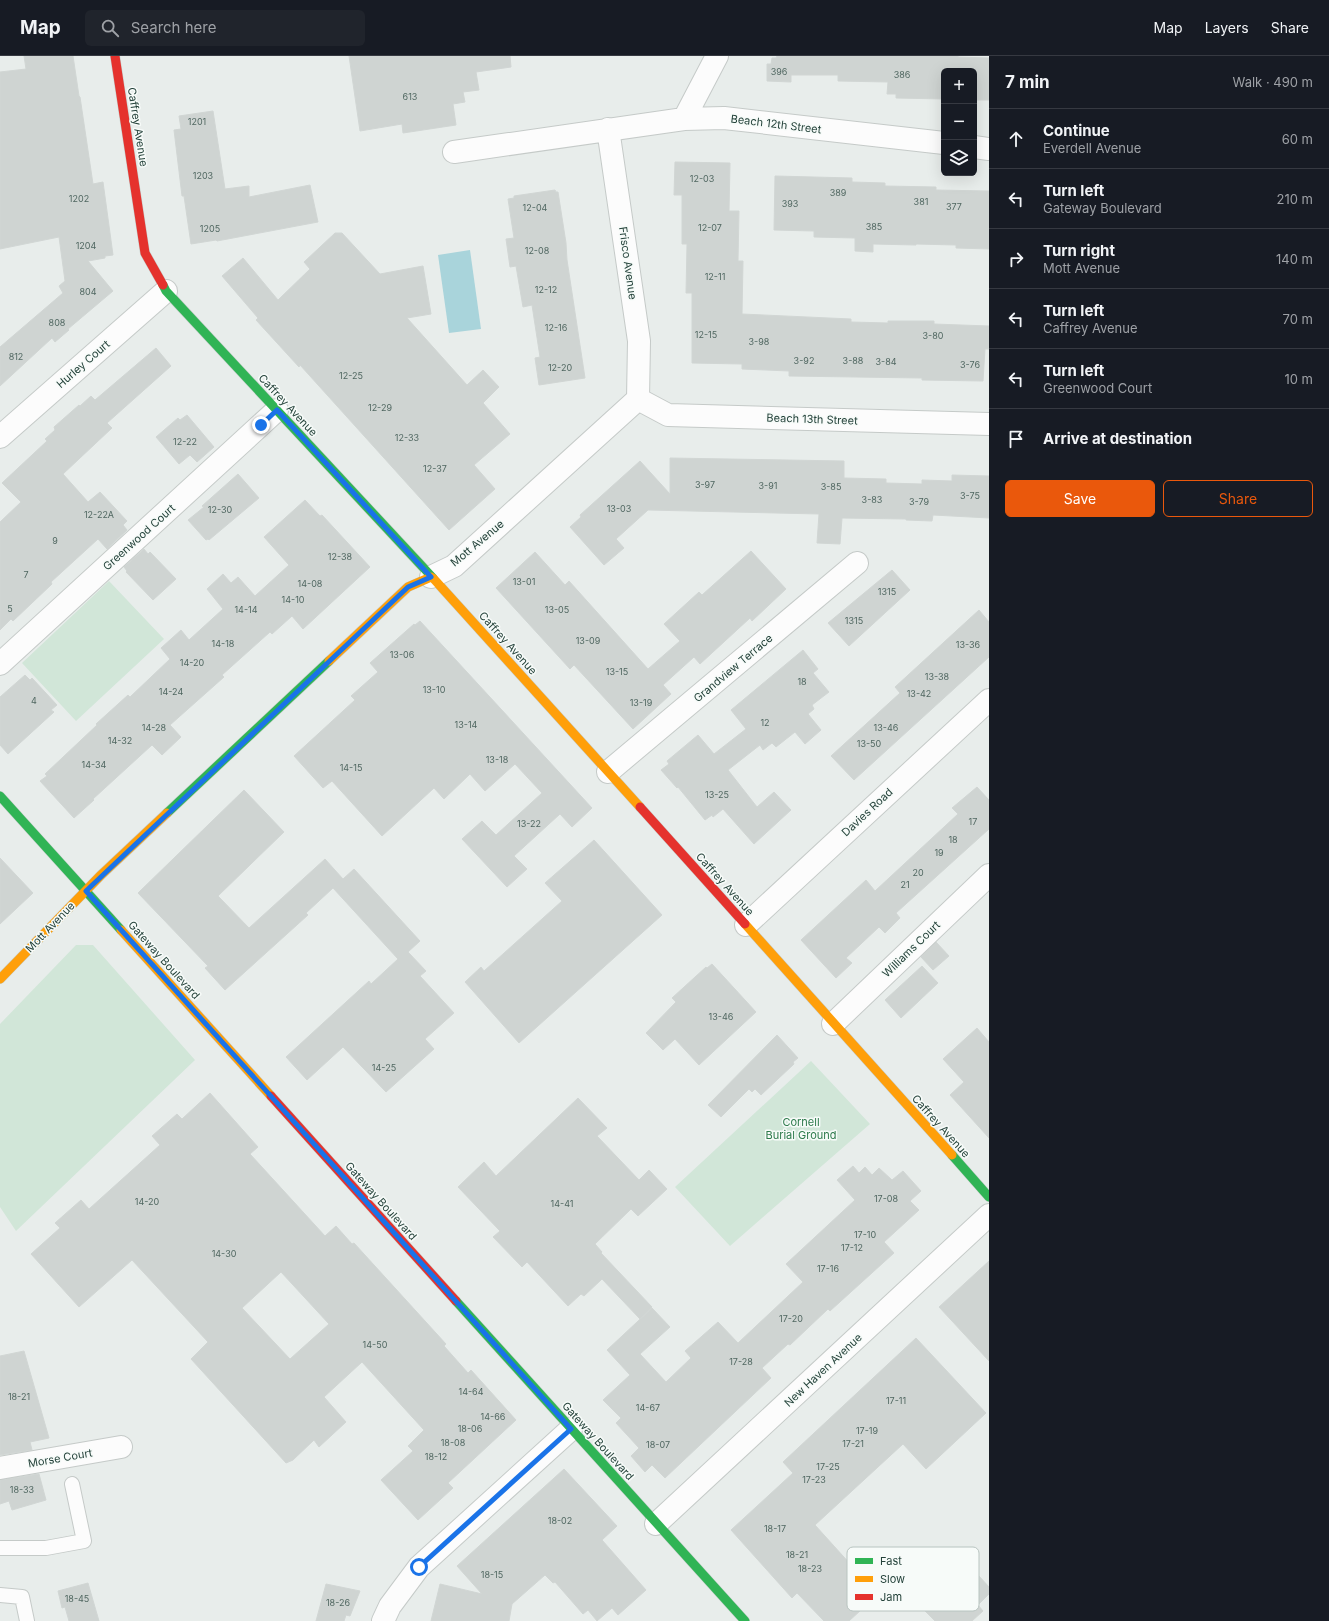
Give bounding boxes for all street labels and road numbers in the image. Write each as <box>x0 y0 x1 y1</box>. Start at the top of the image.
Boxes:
street label: Caffrey Avenue <box>125 86 151 168</box>
street label: Beach 12th Street <box>730 111 823 137</box>
street label: Frisco Avenue <box>616 226 640 300</box>
street label: Hurley Court <box>53 337 113 391</box>
street label: Caffrey Avenue <box>256 371 320 439</box>
street label: Beach 13th Street <box>766 410 858 428</box>
street label: Greenwood Court <box>100 501 178 573</box>
street label: Mott Avenue <box>448 517 506 569</box>
street label: Caffrey Avenue <box>476 609 540 677</box>
street label: Grandview Terrace <box>691 631 775 705</box>
street label: Davies Road <box>839 785 895 839</box>
street label: Caffrey Avenue <box>693 850 757 918</box>
street label: Mott Avenue <box>22 899 78 955</box>
street label: Gateway Boulevard <box>125 918 203 1002</box>
street label: Williams Court <box>879 918 943 980</box>
street label: Caffrey Avenue <box>909 1092 973 1160</box>
street label: Gateway Boulevard <box>342 1159 420 1243</box>
street label: New Haven Avenue <box>781 1330 865 1410</box>
street label: Gateway Boulevard <box>559 1399 637 1483</box>
street label: Morse Court <box>27 1445 94 1471</box>

